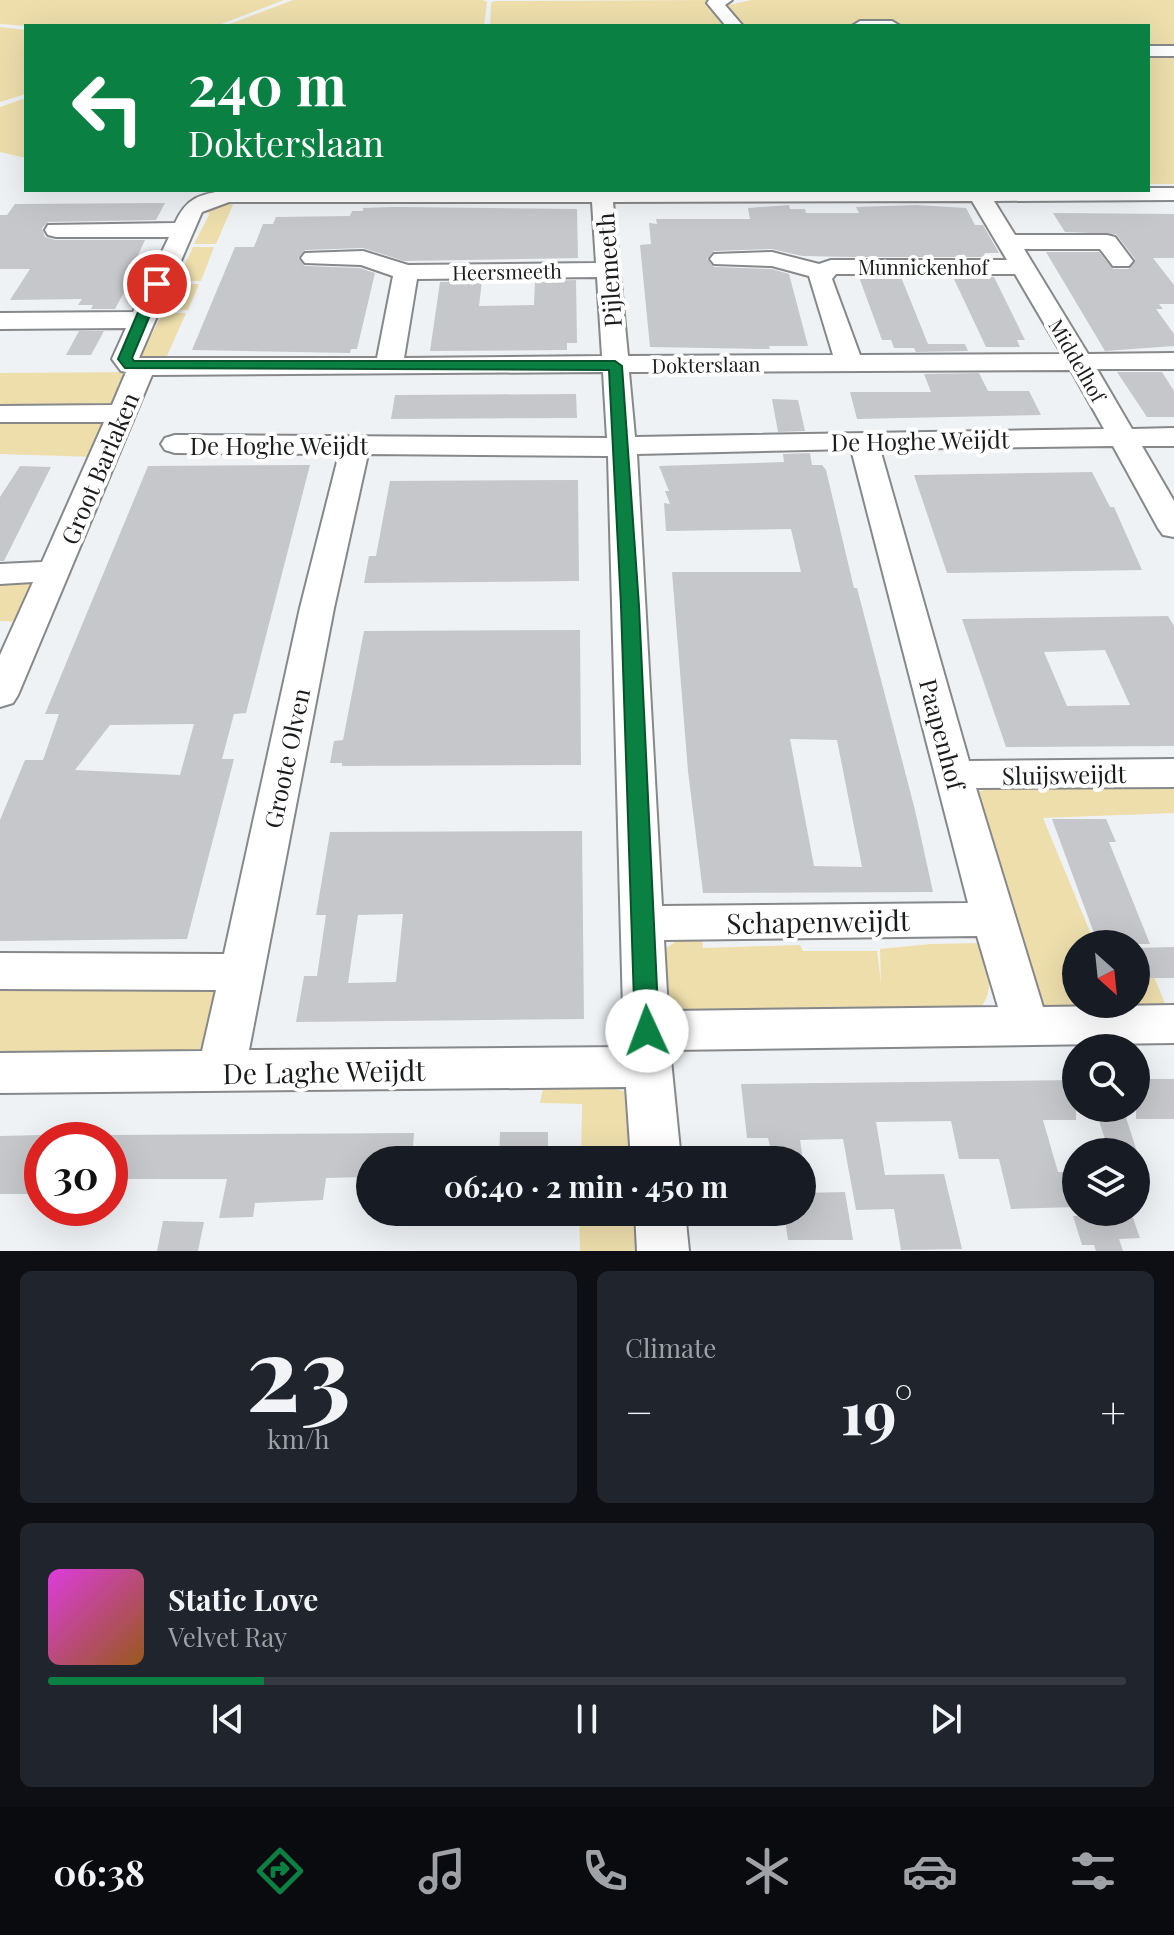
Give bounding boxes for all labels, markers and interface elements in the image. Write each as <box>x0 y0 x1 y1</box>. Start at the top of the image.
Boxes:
text: 240 m <box>188 46 347 121</box>
icon: left <box>56 56 160 160</box>
text: Dokterslaan <box>188 118 384 166</box>
street label: Pijlemeeth <box>588 212 628 328</box>
pin <box>123 250 191 318</box>
street label: Munnickenhof <box>858 253 989 280</box>
street label: Heersmeeth <box>452 257 562 285</box>
icon: arrive <box>135 262 179 306</box>
street label: Middelhof <box>1043 314 1113 408</box>
street label: Dokterslaan <box>651 350 761 378</box>
street label: Groot Barlaken <box>53 387 145 549</box>
street label: De Hoghe Weijdt <box>830 422 1010 458</box>
street label: De Hoghe Weijdt <box>190 429 369 461</box>
street label: Paapenhof <box>913 675 974 795</box>
street label: Groote Olven <box>256 685 316 831</box>
street label: Sluijsweijdt <box>1002 757 1127 791</box>
street label: Schapenweijdt <box>726 901 911 941</box>
north arrow <box>1062 930 1150 1018</box>
map controls <box>1062 930 1150 1226</box>
position arrow <box>605 989 689 1073</box>
button: search <box>1062 1034 1150 1122</box>
street label: De Laghe Weijdt <box>222 1051 427 1091</box>
speed limit sign: 30 <box>24 1122 128 1226</box>
button: layers <box>1062 1138 1150 1226</box>
text: 06:40 · 2 min · 450 m <box>444 1166 728 1206</box>
text: 23 <box>246 1299 351 1438</box>
text: Climate <box>625 1330 716 1365</box>
text: 19° <box>841 1370 913 1450</box>
text: − <box>625 1381 653 1440</box>
text: + <box>1100 1381 1126 1440</box>
text: km/h <box>267 1421 330 1456</box>
text: Static Love <box>168 1579 318 1619</box>
text: Velvet Ray <box>168 1619 287 1654</box>
icon: previous <box>206 1697 250 1741</box>
icon: pause <box>565 1697 609 1741</box>
icon: next <box>924 1697 968 1741</box>
icon: directions <box>252 1843 308 1899</box>
icon: music <box>414 1843 470 1899</box>
icon: phone <box>577 1843 633 1899</box>
icon: climate <box>739 1843 795 1899</box>
icon: car <box>902 1843 958 1899</box>
icon: filters <box>1065 1843 1121 1899</box>
text: 06:38 <box>53 1847 145 1895</box>

